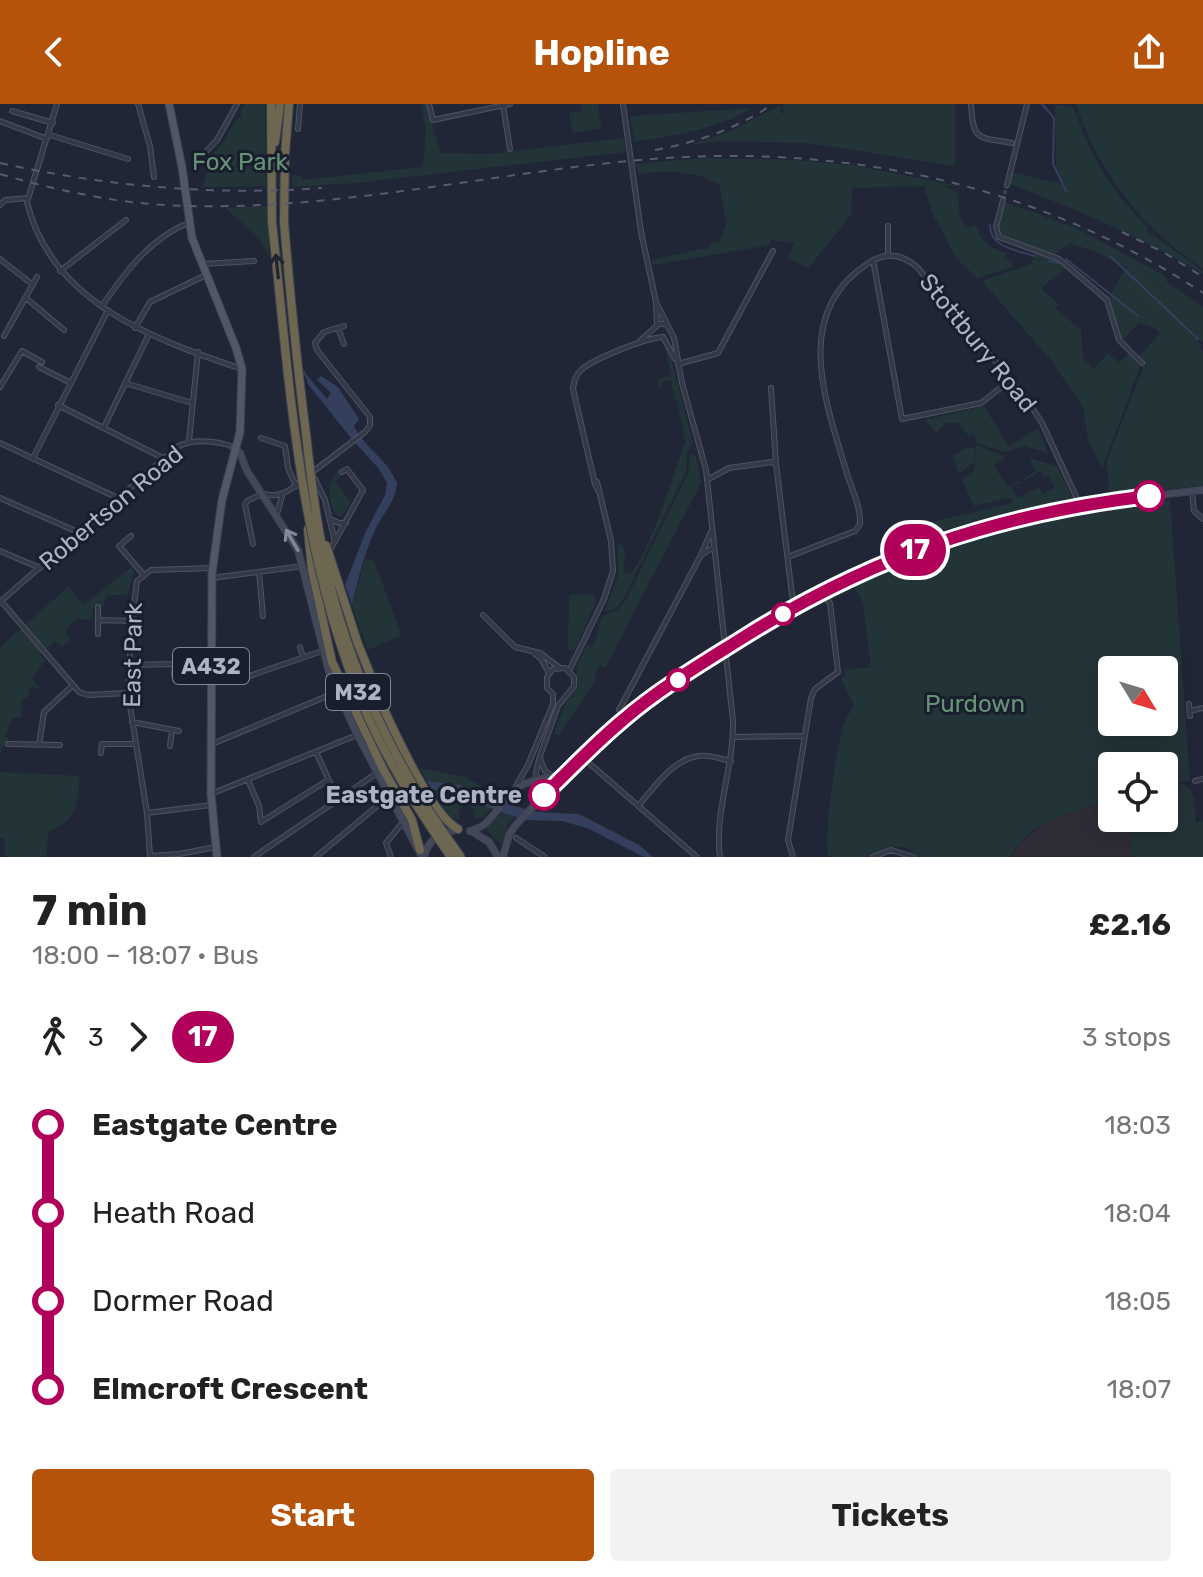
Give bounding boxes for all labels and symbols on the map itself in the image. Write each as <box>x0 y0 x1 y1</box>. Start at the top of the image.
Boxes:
park label: Fox Park <box>192 148 289 176</box>
one-way arrow <box>269 253 284 280</box>
street label: Stottbury Road <box>914 268 1042 418</box>
street label: Robertson Road <box>33 440 189 576</box>
unlabelled marker <box>1134 481 1164 511</box>
line badge: 17 <box>879 524 951 576</box>
one-way arrow <box>284 529 300 552</box>
street label: East Park <box>118 602 148 708</box>
unlabelled marker <box>772 603 794 625</box>
road number: A432 <box>173 648 249 684</box>
north arrow <box>1098 656 1178 736</box>
unlabelled marker <box>667 669 689 691</box>
road number: M32 <box>326 674 390 710</box>
park label: Purdown <box>925 690 1025 718</box>
marker: Eastgate Centre <box>529 780 559 810</box>
place label: Eastgate Centre <box>326 781 522 809</box>

